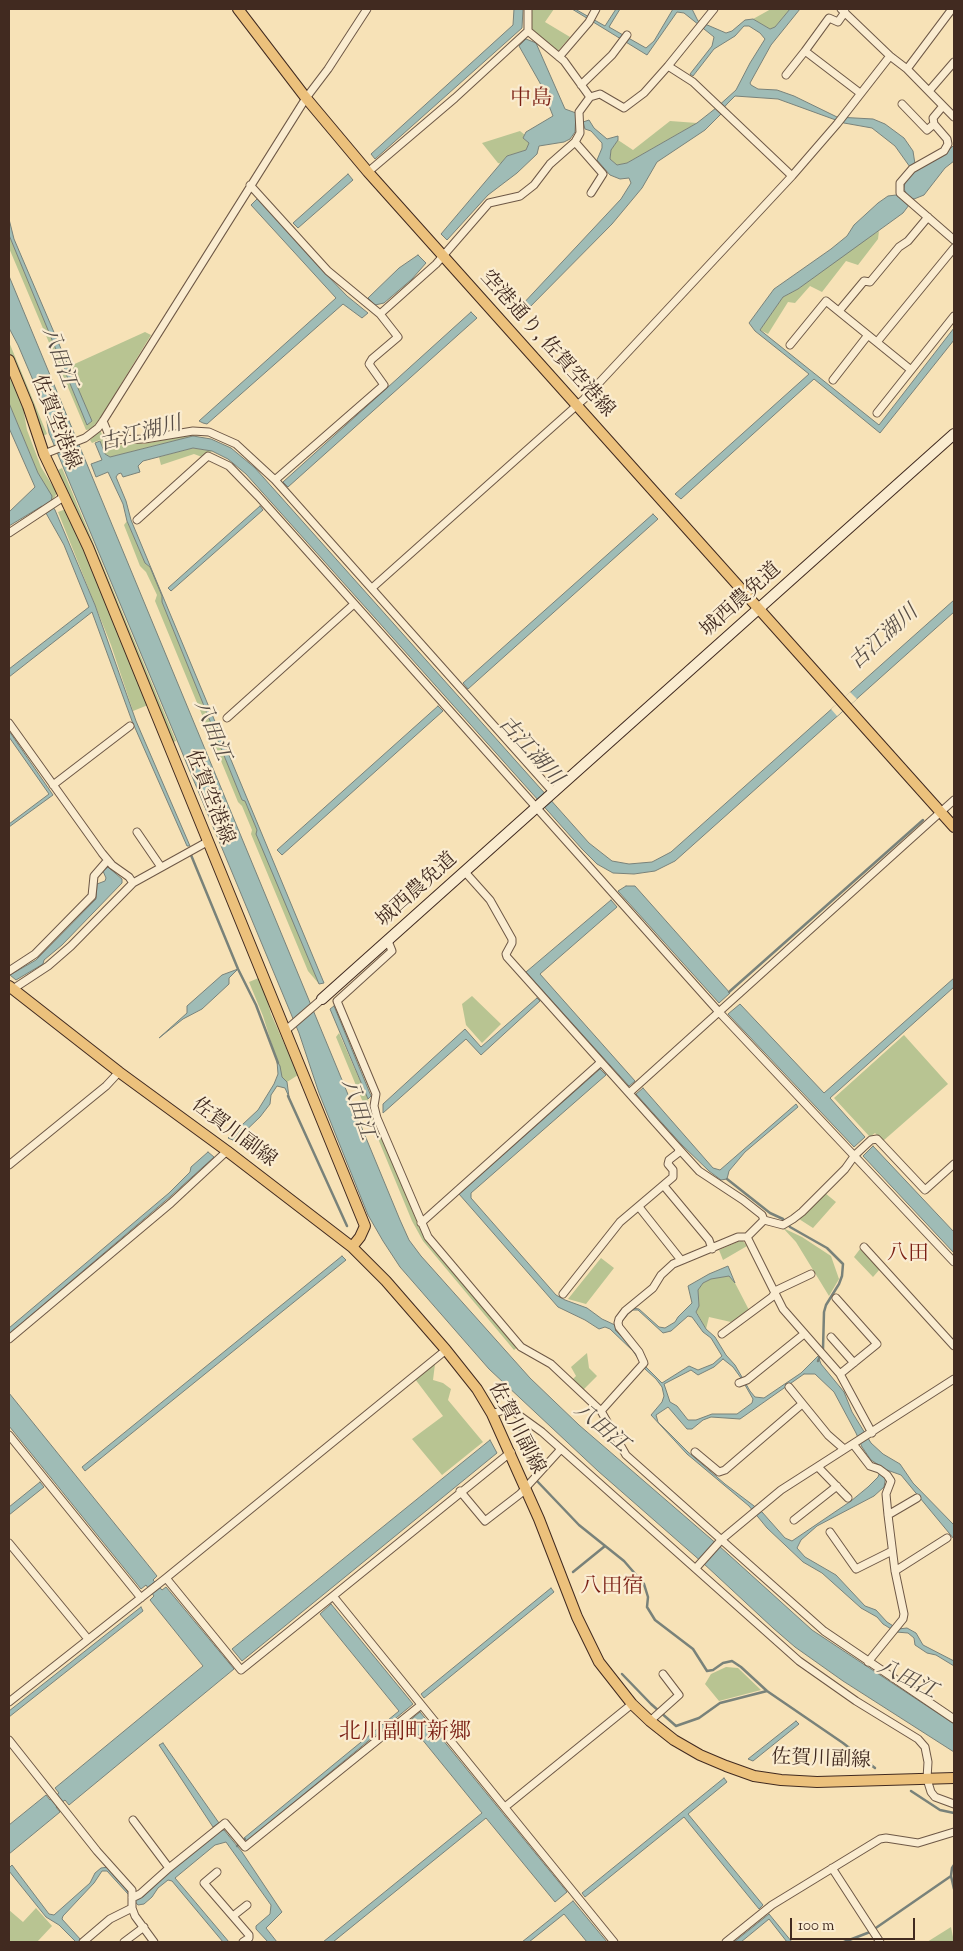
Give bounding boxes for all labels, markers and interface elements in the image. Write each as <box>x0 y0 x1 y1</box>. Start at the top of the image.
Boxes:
district label: 中島 <box>510 87 552 113</box>
street label: 空港通り, 佐賀空港線 <box>474 267 618 423</box>
water label: 八田江 <box>34 324 80 392</box>
street label: 佐賀空港線 <box>24 372 84 474</box>
water label: 古江湖川 <box>97 413 185 459</box>
street label: 城西農免道 <box>697 559 787 643</box>
water label: 古江湖川 <box>845 602 925 676</box>
water label: 八田江 <box>187 697 233 765</box>
water label: 古江湖川 <box>492 712 566 792</box>
street label: 佐賀空港線 <box>178 747 238 849</box>
street label: 城西農免道 <box>373 849 463 933</box>
water label: 八田江 <box>334 1076 378 1144</box>
street label: 佐賀川副線 <box>186 1094 280 1174</box>
district label: 八田 <box>887 1242 929 1268</box>
street label: 佐賀川副線 <box>482 1379 548 1479</box>
water label: 八田江 <box>568 1399 632 1459</box>
district label: 八田宿 <box>581 1575 643 1601</box>
water label: 八田江 <box>872 1656 940 1706</box>
district label: 北川副町新郷 <box>339 1721 471 1747</box>
street label: 佐賀川副線 <box>771 1747 871 1775</box>
scale bar <box>793 1908 918 1940</box>
text: 100 m <box>798 1916 834 1937</box>

